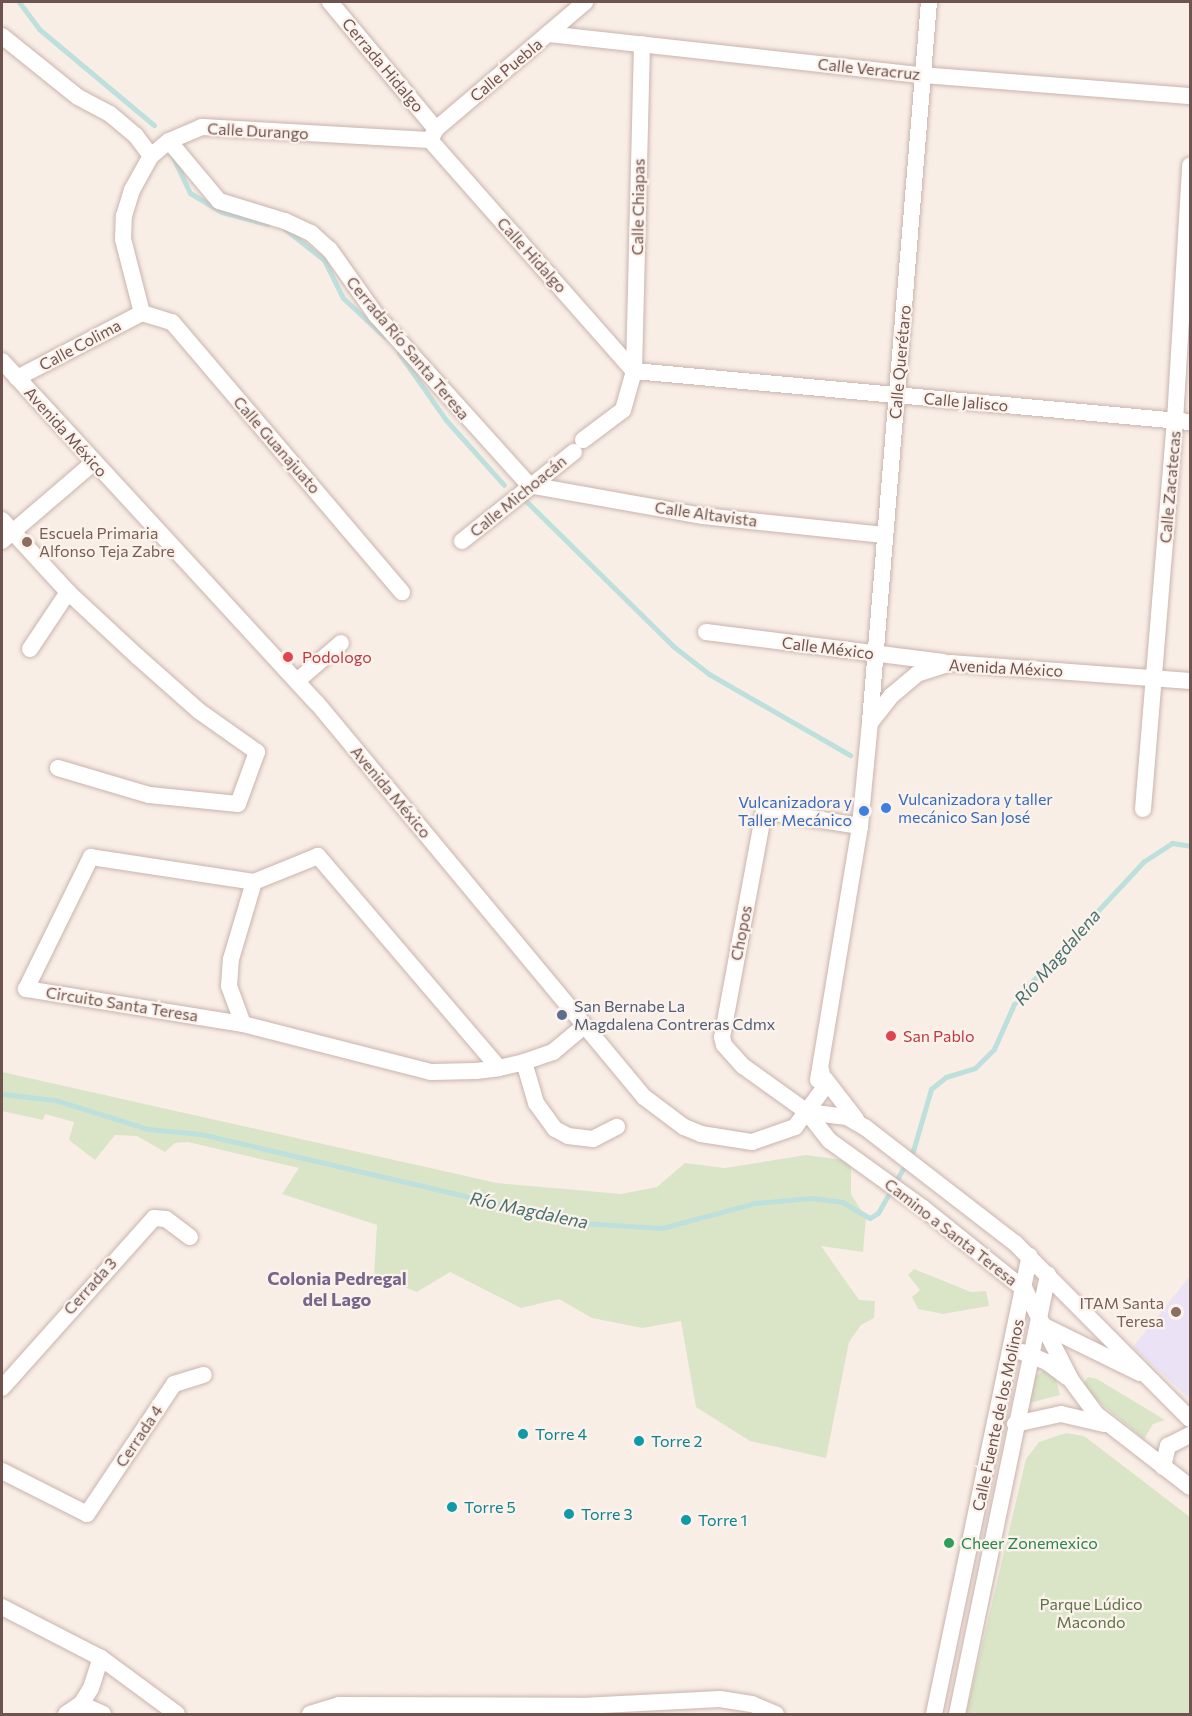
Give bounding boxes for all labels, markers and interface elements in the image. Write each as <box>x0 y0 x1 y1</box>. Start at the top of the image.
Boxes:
street label: Cerrada Hidalgo <box>338 14 428 116</box>
street label: Calle Puebla <box>466 34 546 106</box>
street label: Calle Veracruz <box>817 54 921 84</box>
street label: Calle Durango <box>207 119 309 143</box>
street label: Calle Chiapas <box>628 158 648 256</box>
street label: Calle Hidalgo <box>493 213 571 297</box>
street label: Cerrada Río Santa Teresa <box>342 272 474 424</box>
street label: Calle Querétaro <box>885 304 915 420</box>
street label: Calle Colima <box>36 315 124 375</box>
street label: Avenida México <box>21 383 111 481</box>
street label: Calle Jalisco <box>923 389 1009 415</box>
street label: Calle Guanajuato <box>229 392 325 498</box>
street label: Calle Zacatecas <box>1156 430 1184 544</box>
street label: Calle Michoacán <box>466 451 570 541</box>
street label: Calle Altavista <box>654 497 758 531</box>
place label: Escuela Primaria Alfonso Teja Zabre <box>39 523 175 561</box>
marker: Escuela Primaria Alfonso Teja Zabre <box>20 535 34 549</box>
street label: Calle México <box>781 633 875 663</box>
place label: Podologo <box>302 647 372 667</box>
marker: Podologo <box>279 648 297 666</box>
street label: Avenida México <box>948 655 1064 681</box>
street label: Avenida México <box>347 742 435 842</box>
place label: Vulcanizadora y taller mecánico San José <box>898 789 1053 827</box>
place label: Vulcanizadora y Taller Mecánico <box>738 792 852 830</box>
marker: Vulcanizadora y taller mecánico San José <box>879 801 893 815</box>
marker: Vulcanizadora y Taller Mecánico <box>857 804 871 818</box>
street label: Chopos <box>726 904 756 962</box>
water label: Río Magdalena <box>1009 904 1105 1010</box>
street label: Circuito Santa Teresa <box>45 982 199 1026</box>
place label: San Bernabe La Magdalena Contreras Cdmx <box>574 996 775 1034</box>
marker: San Bernabe La Magdalena Contreras Cdmx <box>555 1008 569 1022</box>
place label: San Pablo <box>903 1026 974 1046</box>
marker: San Pablo <box>884 1029 898 1043</box>
street label: Camino a Santa Teresa <box>881 1174 1021 1290</box>
water label: Río Magdalena <box>468 1187 590 1233</box>
street label: Cerrada 3 <box>59 1253 121 1319</box>
district label: Colonia Pedregal del Lago <box>267 1268 407 1310</box>
place label: ITAM Santa Teresa <box>1079 1293 1164 1331</box>
marker: ITAM Santa Teresa <box>1169 1305 1183 1319</box>
street label: Calle Fuente de los Molinos <box>968 1317 1028 1513</box>
street label: Cerrada 4 <box>111 1401 167 1471</box>
place label: Torre 4 <box>535 1424 587 1444</box>
marker: Torre 4 <box>516 1427 530 1441</box>
place label: Torre 2 <box>651 1431 702 1451</box>
marker: Torre 2 <box>632 1434 646 1448</box>
place label: Torre 5 <box>464 1497 516 1517</box>
marker: Torre 5 <box>445 1500 459 1514</box>
place label: Torre 3 <box>581 1504 633 1524</box>
marker: Torre 3 <box>562 1507 576 1521</box>
place label: Torre 1 <box>698 1510 747 1530</box>
marker: Torre 1 <box>679 1513 693 1527</box>
place label: Cheer Zonemexico <box>961 1533 1098 1553</box>
marker: Cheer Zonemexico <box>942 1536 956 1550</box>
park label: Parque Lúdico Macondo <box>1039 1594 1143 1632</box>

